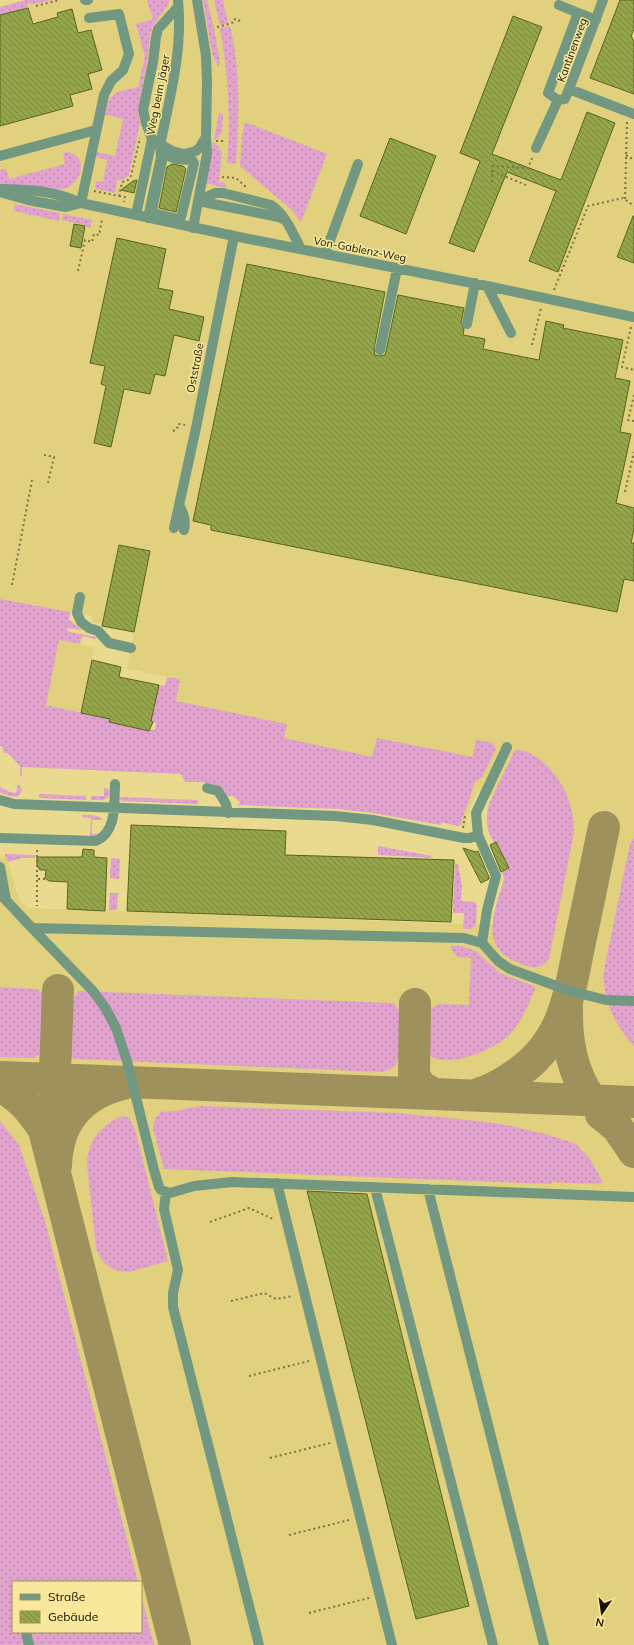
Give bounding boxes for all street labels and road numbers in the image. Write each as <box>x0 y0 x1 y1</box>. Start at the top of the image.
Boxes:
street label: Kantinenweg <box>554 16 590 84</box>
street label: Weg beim Jäger <box>143 54 173 136</box>
street label: Von-Gablenz-Weg <box>312 233 408 265</box>
street label: Oststraße <box>183 342 207 394</box>

